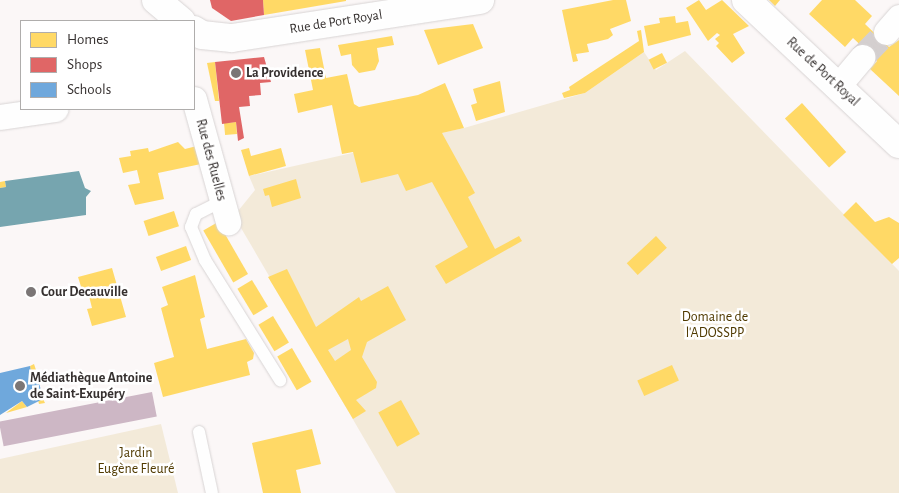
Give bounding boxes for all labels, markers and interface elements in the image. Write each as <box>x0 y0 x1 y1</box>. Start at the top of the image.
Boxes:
street label: Rue de Port Royal <box>288 6 384 38</box>
legend <box>20 20 195 110</box>
text: Homes <box>67 32 109 47</box>
street label: Rue de Port Royal <box>783 34 863 110</box>
text: Shops <box>67 57 102 72</box>
place label: La Providence <box>246 65 323 81</box>
marker: La Providence <box>230 67 242 79</box>
text: Schools <box>67 82 111 97</box>
street label: Rue des Ruelles <box>192 117 230 203</box>
place label: Cour Decauville <box>41 284 128 300</box>
marker: Cour Decauville <box>25 286 37 298</box>
park label: Domaine de l'ADOSSPP <box>682 309 748 342</box>
place label: Médiathèque Antoine de Saint-Exupéry <box>30 370 152 402</box>
marker: Médiathèque Antoine de Saint-Exupéry <box>14 380 26 392</box>
park label: Jardin Eugène Fleuré <box>98 445 174 478</box>

